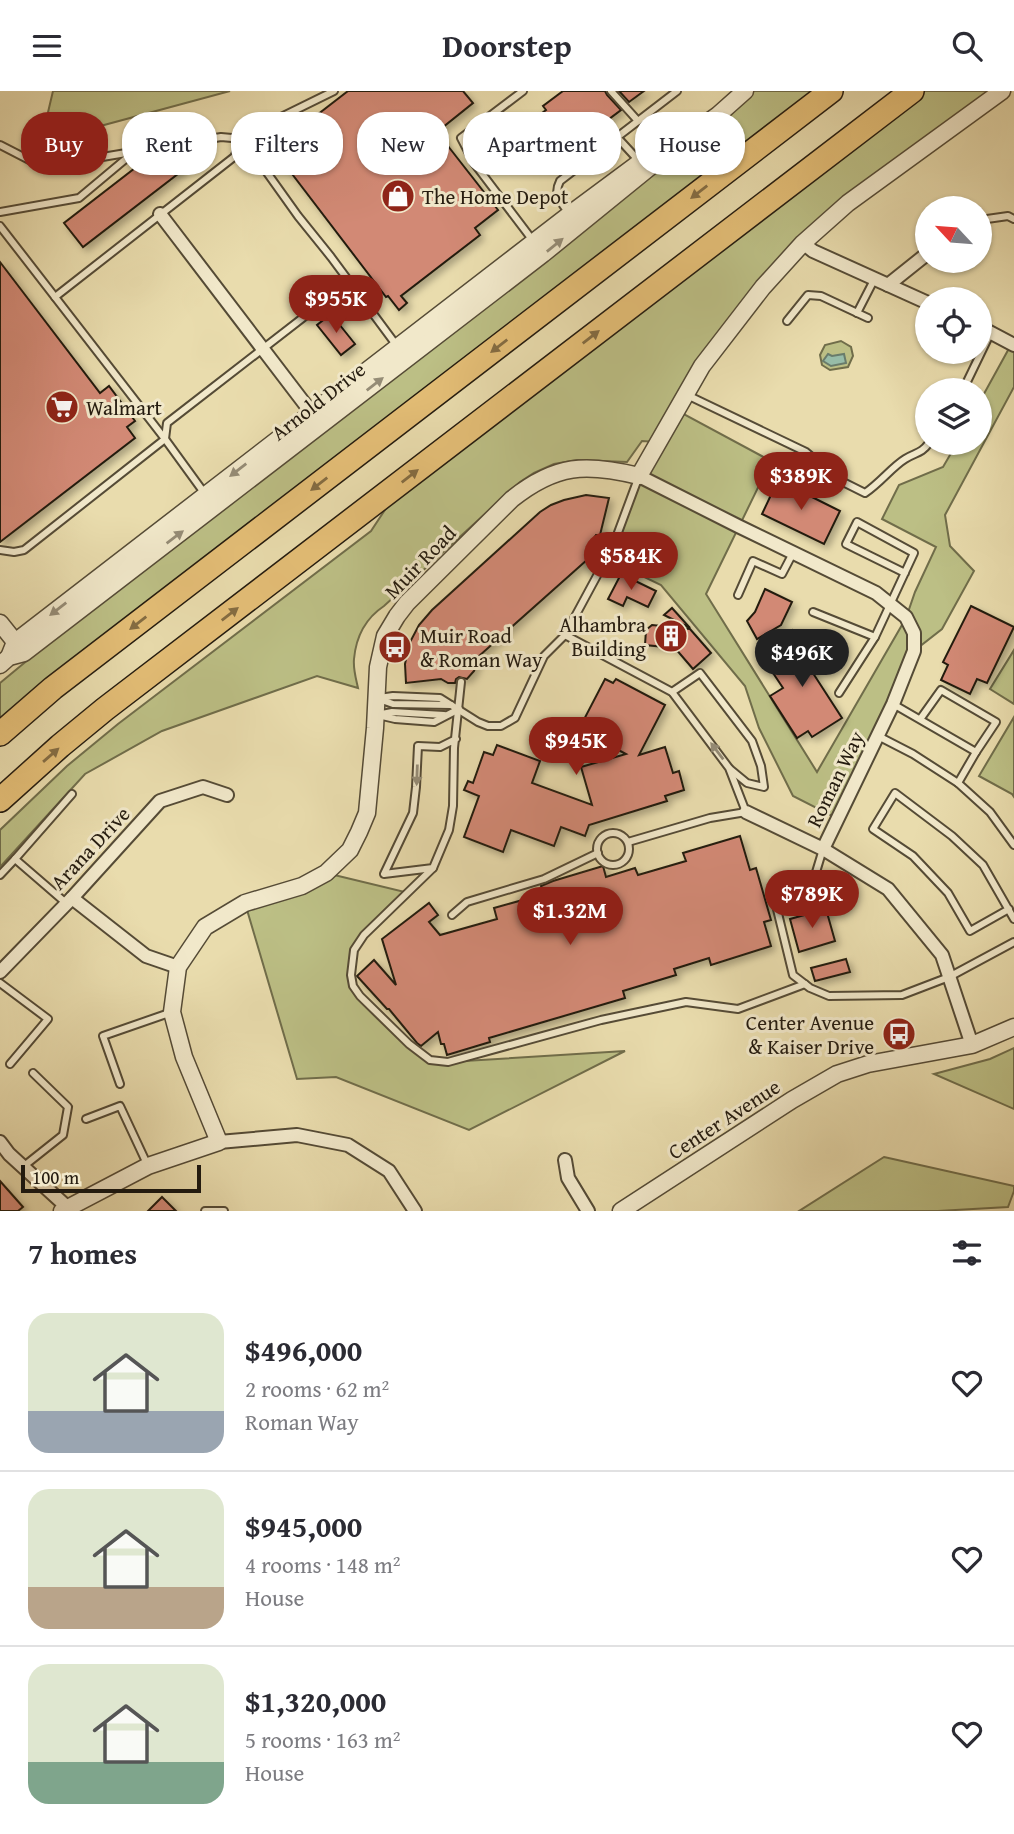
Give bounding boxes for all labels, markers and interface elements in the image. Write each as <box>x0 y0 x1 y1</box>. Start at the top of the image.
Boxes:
text: Doorstep <box>442 22 572 69</box>
icon: menu <box>28 27 66 65</box>
icon: search <box>948 27 986 65</box>
chip: Buy <box>21 112 108 175</box>
chip: Rent <box>122 112 217 175</box>
chip: Filters <box>231 112 343 175</box>
chip: New <box>357 112 449 175</box>
chip: Apartment <box>463 112 621 175</box>
chip: House <box>635 112 745 175</box>
shop icon: The Home Depot <box>379 177 417 215</box>
place label: The Home Depot <box>422 181 569 212</box>
one-way arrow <box>690 185 708 199</box>
north arrow <box>915 196 992 273</box>
map controls <box>915 196 992 455</box>
one-way arrow <box>546 238 563 253</box>
pin: $955K <box>287 275 385 335</box>
text: $955K <box>305 281 367 314</box>
button: locate <box>915 287 992 364</box>
one-way arrow <box>581 330 599 345</box>
one-way arrow <box>491 338 509 353</box>
street label: Arnold Drive <box>264 354 372 448</box>
one-way arrow <box>365 376 383 391</box>
button: layers <box>915 378 992 455</box>
supermarket icon: Walmart <box>43 388 81 426</box>
place label: Walmart <box>86 392 163 423</box>
pin: $389K <box>752 453 850 512</box>
text: $389K <box>770 458 832 491</box>
one-way arrow <box>230 463 248 478</box>
one-way arrow <box>401 468 419 483</box>
one-way arrow <box>310 477 328 491</box>
street label: Muir Road <box>377 518 464 606</box>
one-way arrow <box>166 530 184 544</box>
pin: $584K <box>582 533 680 592</box>
text: $584K <box>600 538 662 571</box>
one-way arrow <box>49 602 67 616</box>
one-way arrow <box>221 608 239 622</box>
place label: Alhambra Building <box>559 609 647 664</box>
one-way arrow <box>130 615 148 630</box>
building icon: Alhambra Building <box>652 617 690 655</box>
place label: Muir Road & Roman Way <box>420 620 543 675</box>
bus stop icon: Muir Road & Roman Way <box>376 628 414 666</box>
pin: $496K <box>753 629 851 689</box>
text: $496K <box>771 635 833 668</box>
pin: $945K <box>527 717 625 777</box>
text: $945K <box>545 723 607 756</box>
street label: Roman Way <box>798 725 872 832</box>
one-way arrow <box>709 743 724 761</box>
one-way arrow <box>42 747 59 763</box>
one-way arrow <box>411 764 422 786</box>
street label: Arana Drive <box>43 799 137 897</box>
pin: $789K <box>763 871 861 930</box>
text: $789K <box>781 876 843 909</box>
pin: $1.32M <box>513 887 627 947</box>
text: $1.32M <box>533 893 607 926</box>
place label: Center Avenue & Kaiser Drive <box>746 1007 874 1062</box>
bus stop icon: Center Avenue & Kaiser Drive <box>880 1015 918 1053</box>
street label: Center Avenue <box>662 1071 786 1167</box>
scale bar <box>21 1162 201 1194</box>
text: 100 m <box>32 1163 79 1191</box>
text: 7 homes <box>28 1231 137 1275</box>
icon: filters <box>948 1234 986 1272</box>
text: $496,000 <box>245 1328 362 1372</box>
icon: home <box>84 1341 168 1425</box>
icon: heart <box>948 1364 986 1402</box>
text: 2 rooms · 62 m² <box>245 1372 389 1405</box>
text: Roman Way <box>245 1405 359 1438</box>
text: $945,000 <box>245 1504 362 1548</box>
icon: home <box>84 1517 168 1601</box>
icon: heart <box>948 1540 986 1578</box>
text: 4 rooms · 148 m² <box>245 1548 400 1581</box>
text: House <box>245 1581 304 1614</box>
text: $1,320,000 <box>245 1679 386 1723</box>
icon: home <box>84 1692 168 1776</box>
icon: heart <box>948 1715 986 1753</box>
text: 5 rooms · 163 m² <box>245 1723 400 1756</box>
text: House <box>245 1756 304 1789</box>

